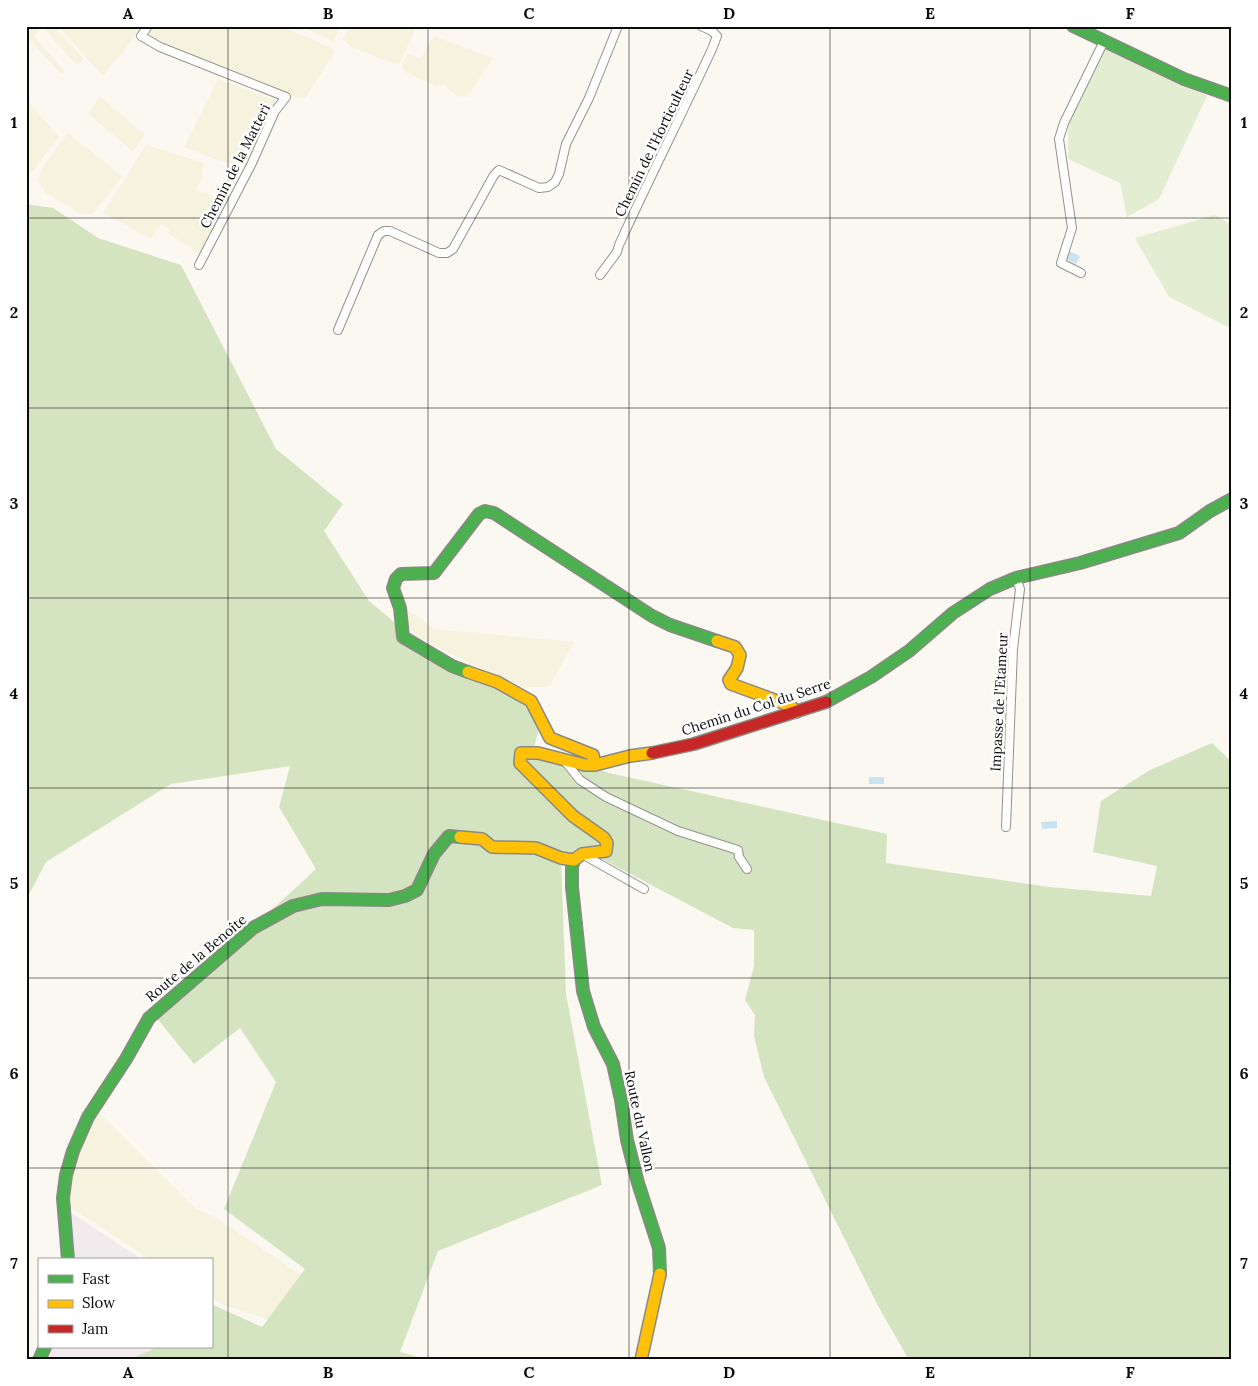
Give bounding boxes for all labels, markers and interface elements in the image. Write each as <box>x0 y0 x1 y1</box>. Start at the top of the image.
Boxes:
text: A <box>123 3 134 23</box>
text: B <box>323 3 334 23</box>
text: C <box>523 3 535 23</box>
text: D <box>723 3 735 23</box>
text: E <box>925 3 935 23</box>
text: F <box>1125 3 1135 23</box>
street label: Chemin de l'Horticulteur <box>610 66 698 220</box>
street label: Chemin de la Matteri <box>196 101 274 231</box>
text: 1 <box>11 112 17 132</box>
text: 1 <box>1241 112 1247 132</box>
text: 2 <box>10 302 18 322</box>
text: 2 <box>1240 302 1248 322</box>
text: 3 <box>10 493 19 513</box>
text: 3 <box>1240 493 1249 513</box>
street label: Impasse de l'Etameur <box>986 632 1012 772</box>
street label: Chemin du Col du Serre <box>679 674 833 740</box>
text: 4 <box>10 683 19 703</box>
text: 4 <box>1240 683 1249 703</box>
text: 5 <box>10 873 19 893</box>
text: 5 <box>1240 873 1249 893</box>
street label: Route de la Benoîte <box>142 910 251 1006</box>
text: 6 <box>9 1063 19 1083</box>
text: 6 <box>1239 1063 1249 1083</box>
street label: Route du Vallon <box>621 1069 660 1174</box>
text: 7 <box>10 1253 18 1273</box>
text: 7 <box>1240 1253 1248 1273</box>
legend <box>38 1258 212 1348</box>
text: Fast <box>82 1269 110 1288</box>
text: Slow <box>82 1293 115 1312</box>
text: Jam <box>81 1319 109 1338</box>
text: A <box>123 1362 134 1382</box>
text: B <box>323 1362 334 1382</box>
text: C <box>523 1362 535 1382</box>
text: D <box>723 1362 735 1382</box>
text: E <box>925 1362 935 1382</box>
text: F <box>1125 1362 1135 1382</box>

